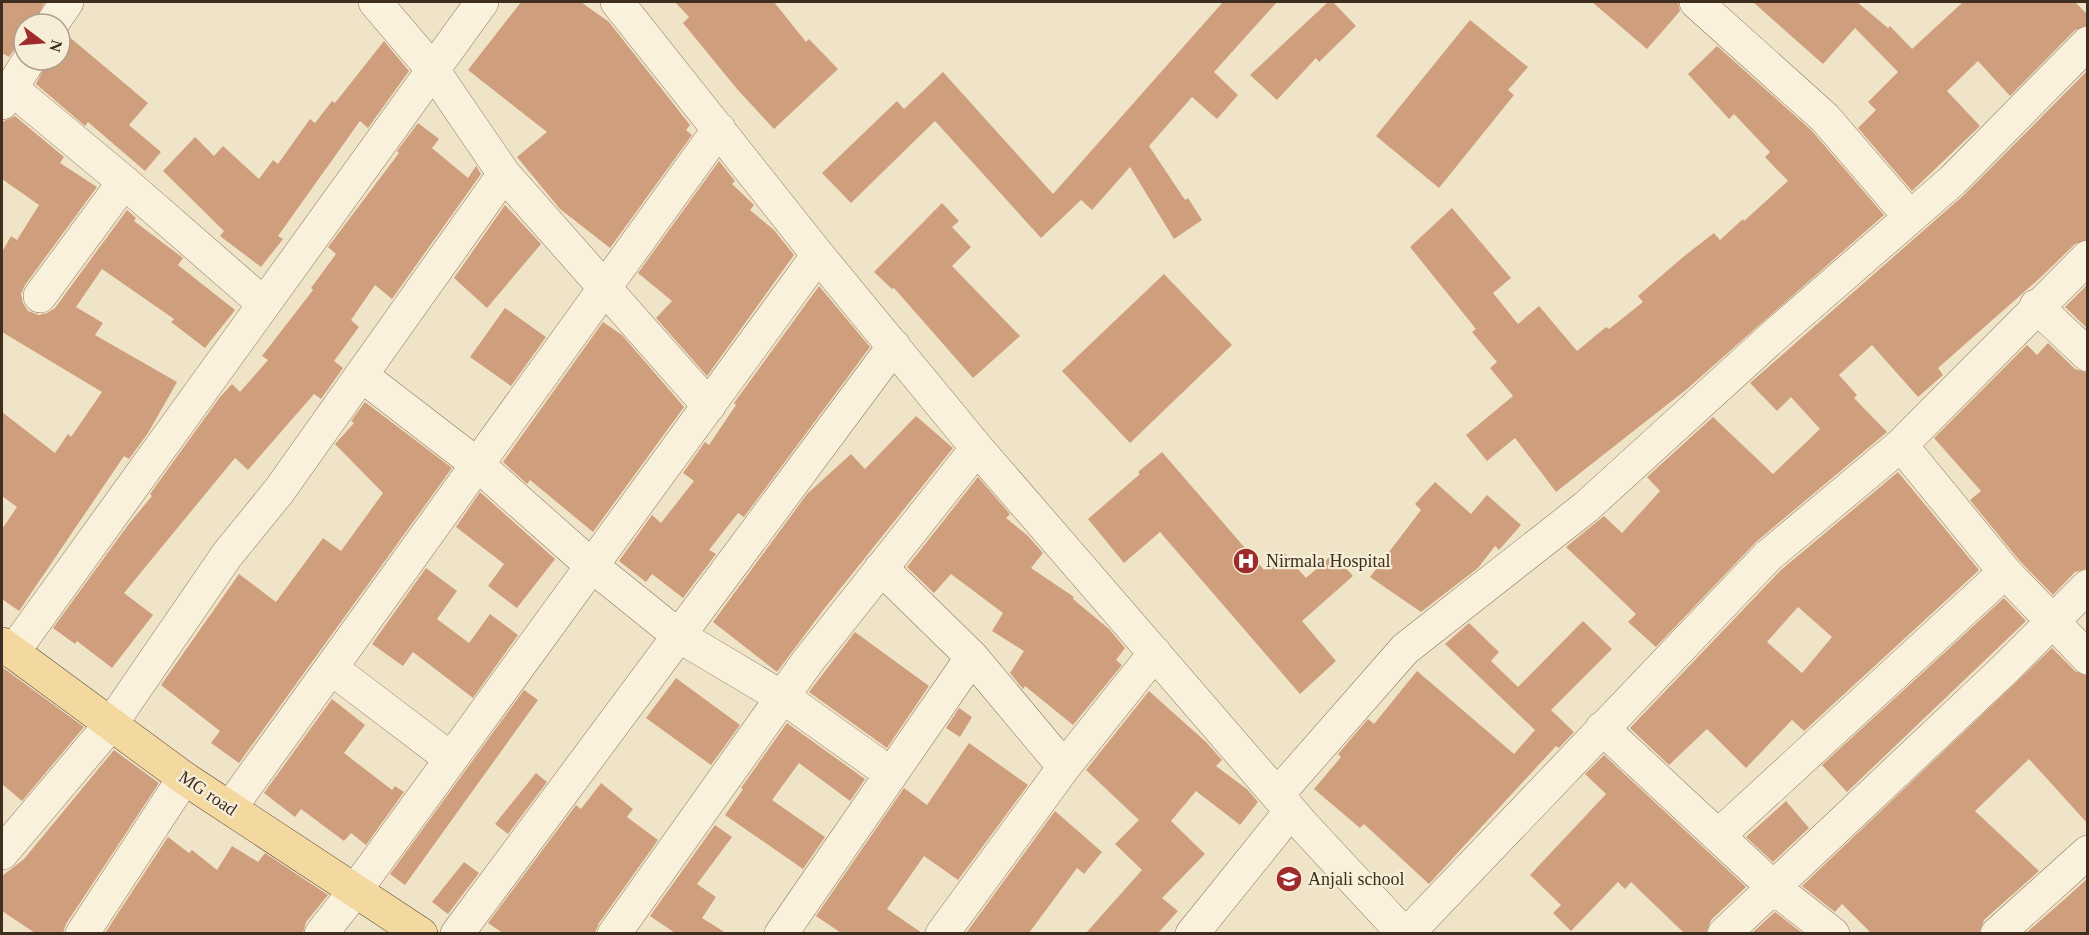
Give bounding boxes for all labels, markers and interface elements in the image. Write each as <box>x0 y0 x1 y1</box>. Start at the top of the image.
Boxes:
north arrow <box>12 12 72 72</box>
text: N <box>46 38 66 54</box>
hospital icon: Nirmala Hospital <box>1231 546 1261 576</box>
place label: Nirmala Hospital <box>1266 551 1390 571</box>
street label: MG road <box>175 766 241 820</box>
school or university icon: Anjali school <box>1274 864 1304 894</box>
place label: Anjali school <box>1308 869 1405 889</box>

